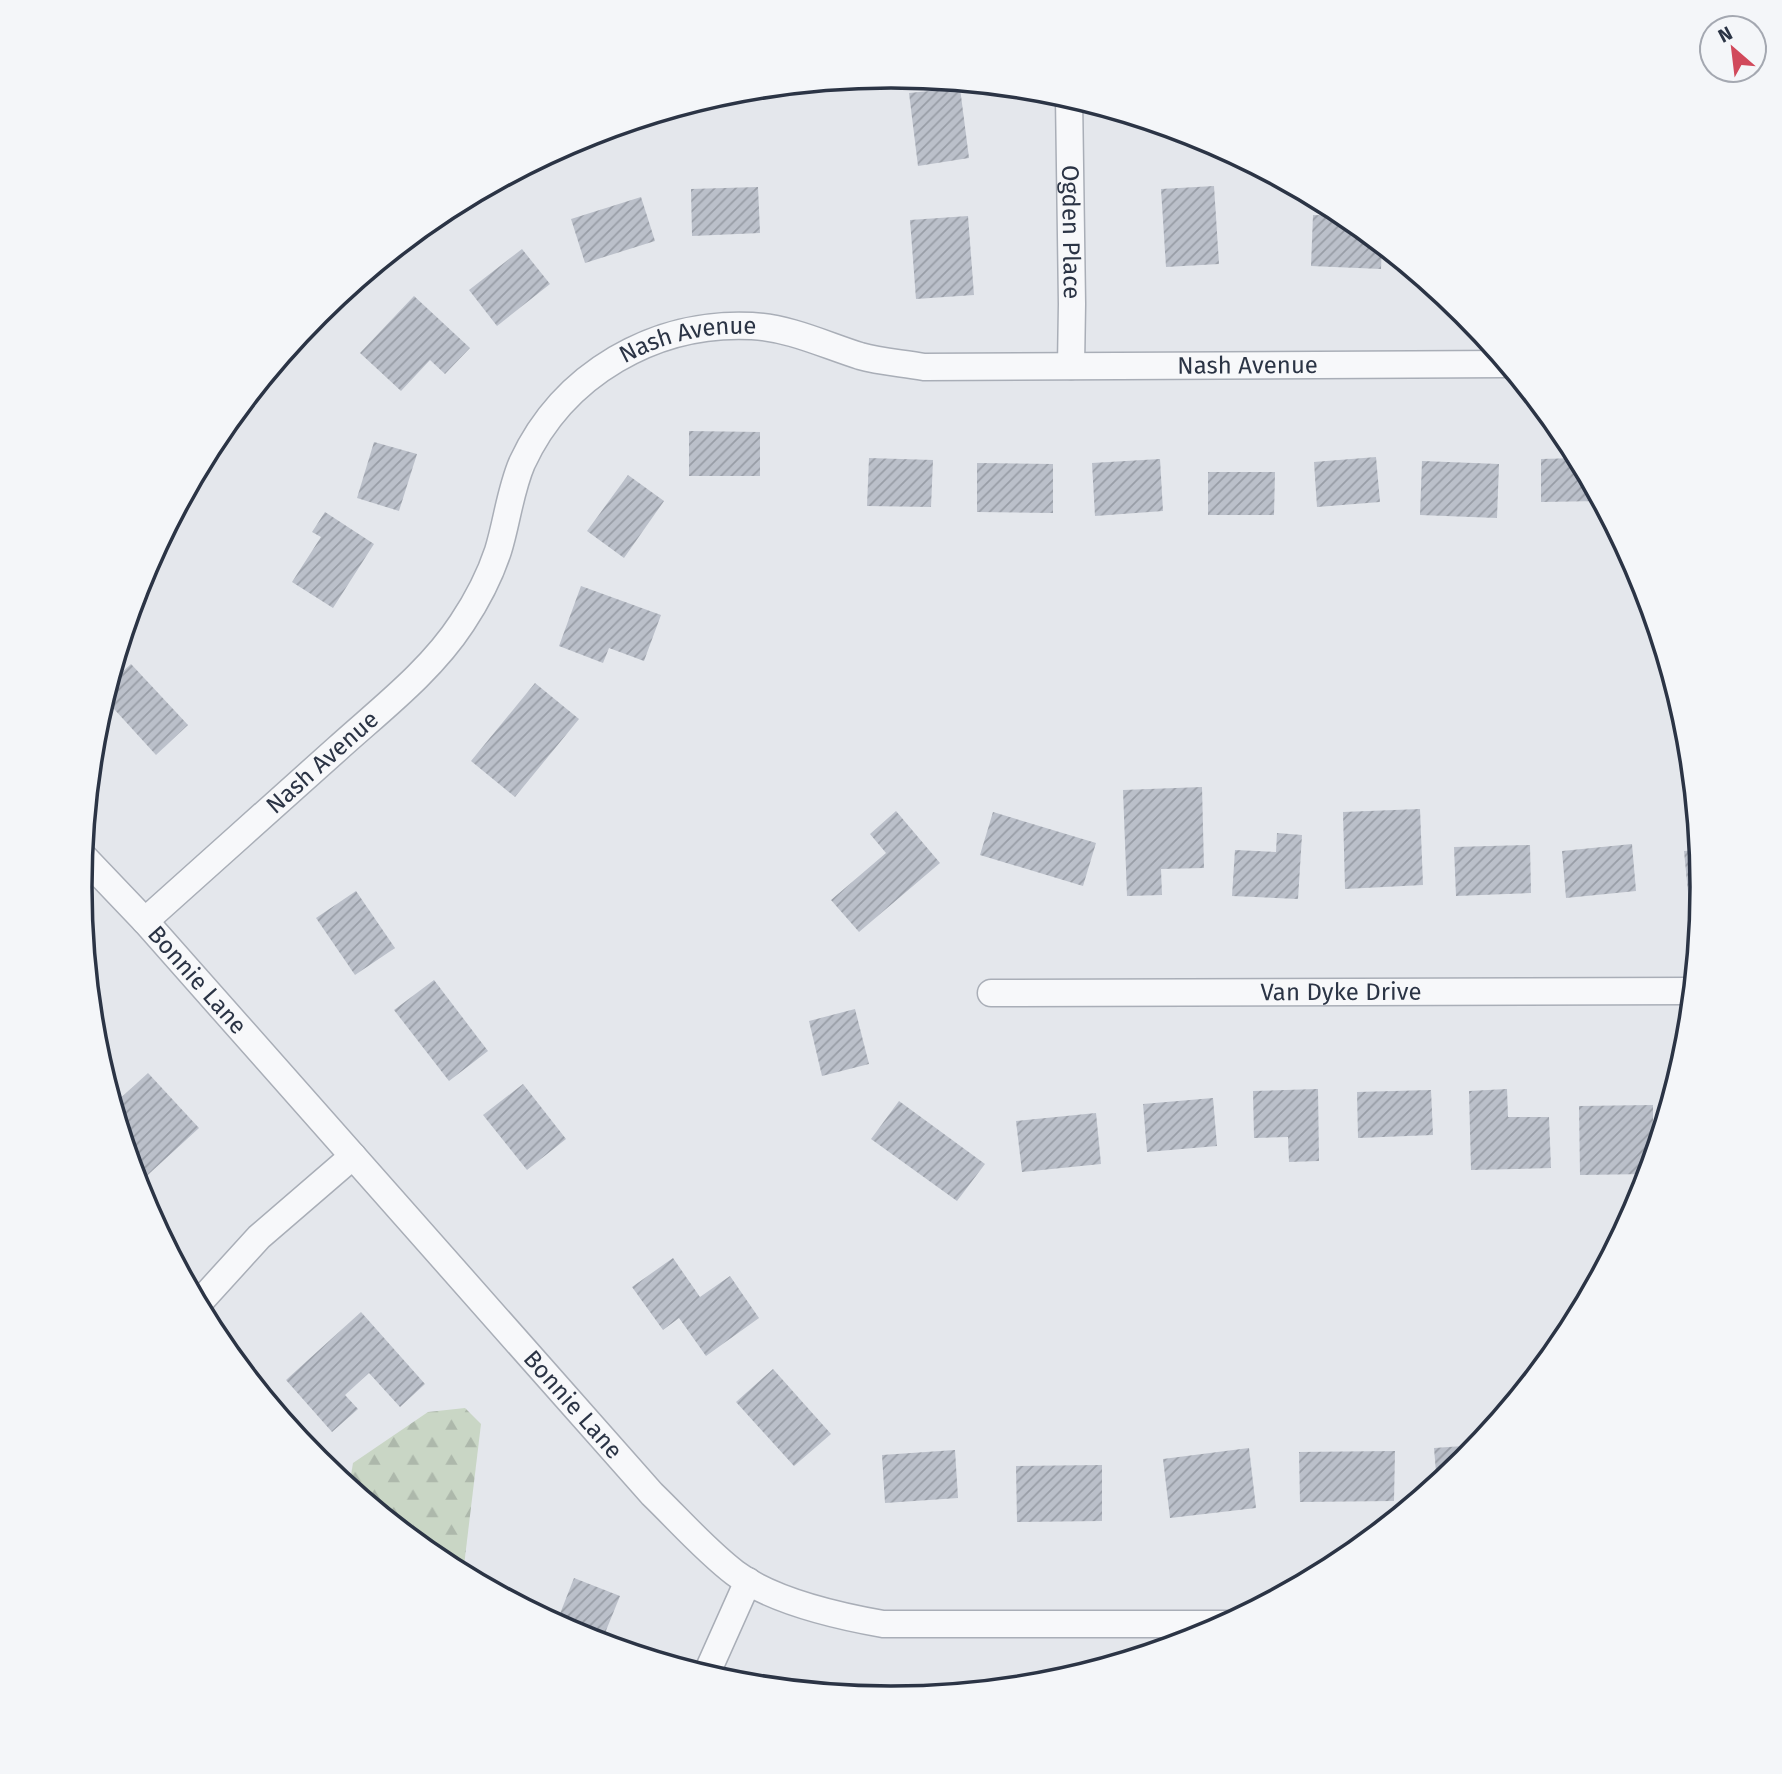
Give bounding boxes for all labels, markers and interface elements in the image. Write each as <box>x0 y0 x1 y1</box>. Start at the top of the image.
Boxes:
north arrow <box>1698 14 1768 84</box>
text: N <box>1714 21 1736 48</box>
street label: Ogden Place <box>1056 165 1086 299</box>
street label: Nash Avenue <box>615 312 757 369</box>
street label: Nash Avenue <box>1177 351 1318 380</box>
street label: Nash Avenue <box>261 705 384 819</box>
street label: Bonnie Lane <box>142 920 252 1040</box>
street label: Van Dyke Drive <box>1260 978 1422 1006</box>
street label: Bonnie Lane <box>518 1345 628 1464</box>

